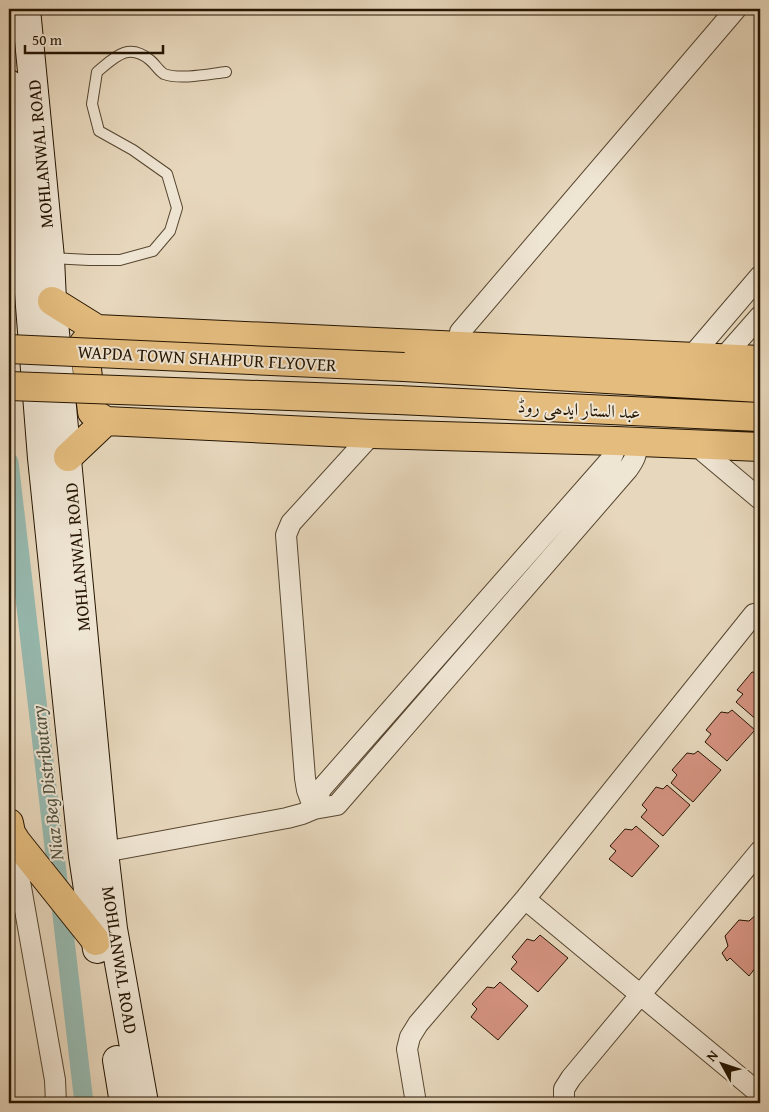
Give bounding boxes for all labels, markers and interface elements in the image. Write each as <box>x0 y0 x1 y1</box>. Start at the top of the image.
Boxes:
scale bar <box>25 22 162 54</box>
text: 50 m <box>32 29 63 50</box>
street label: MOHLANWAL ROAD <box>20 78 60 230</box>
street label: WAPDA TOWN SHAHPUR FLYOVER <box>77 338 338 378</box>
street label: عبد الستار ایدھی روڈ <box>517 392 641 426</box>
street label: MOHLANWAL ROAD <box>57 481 97 633</box>
water label: Niaz Beg Distributary <box>24 704 71 863</box>
street label: MOHLANWAL ROAD <box>95 884 145 1036</box>
north arrow <box>696 1040 746 1090</box>
text: N <box>701 1045 723 1066</box>

